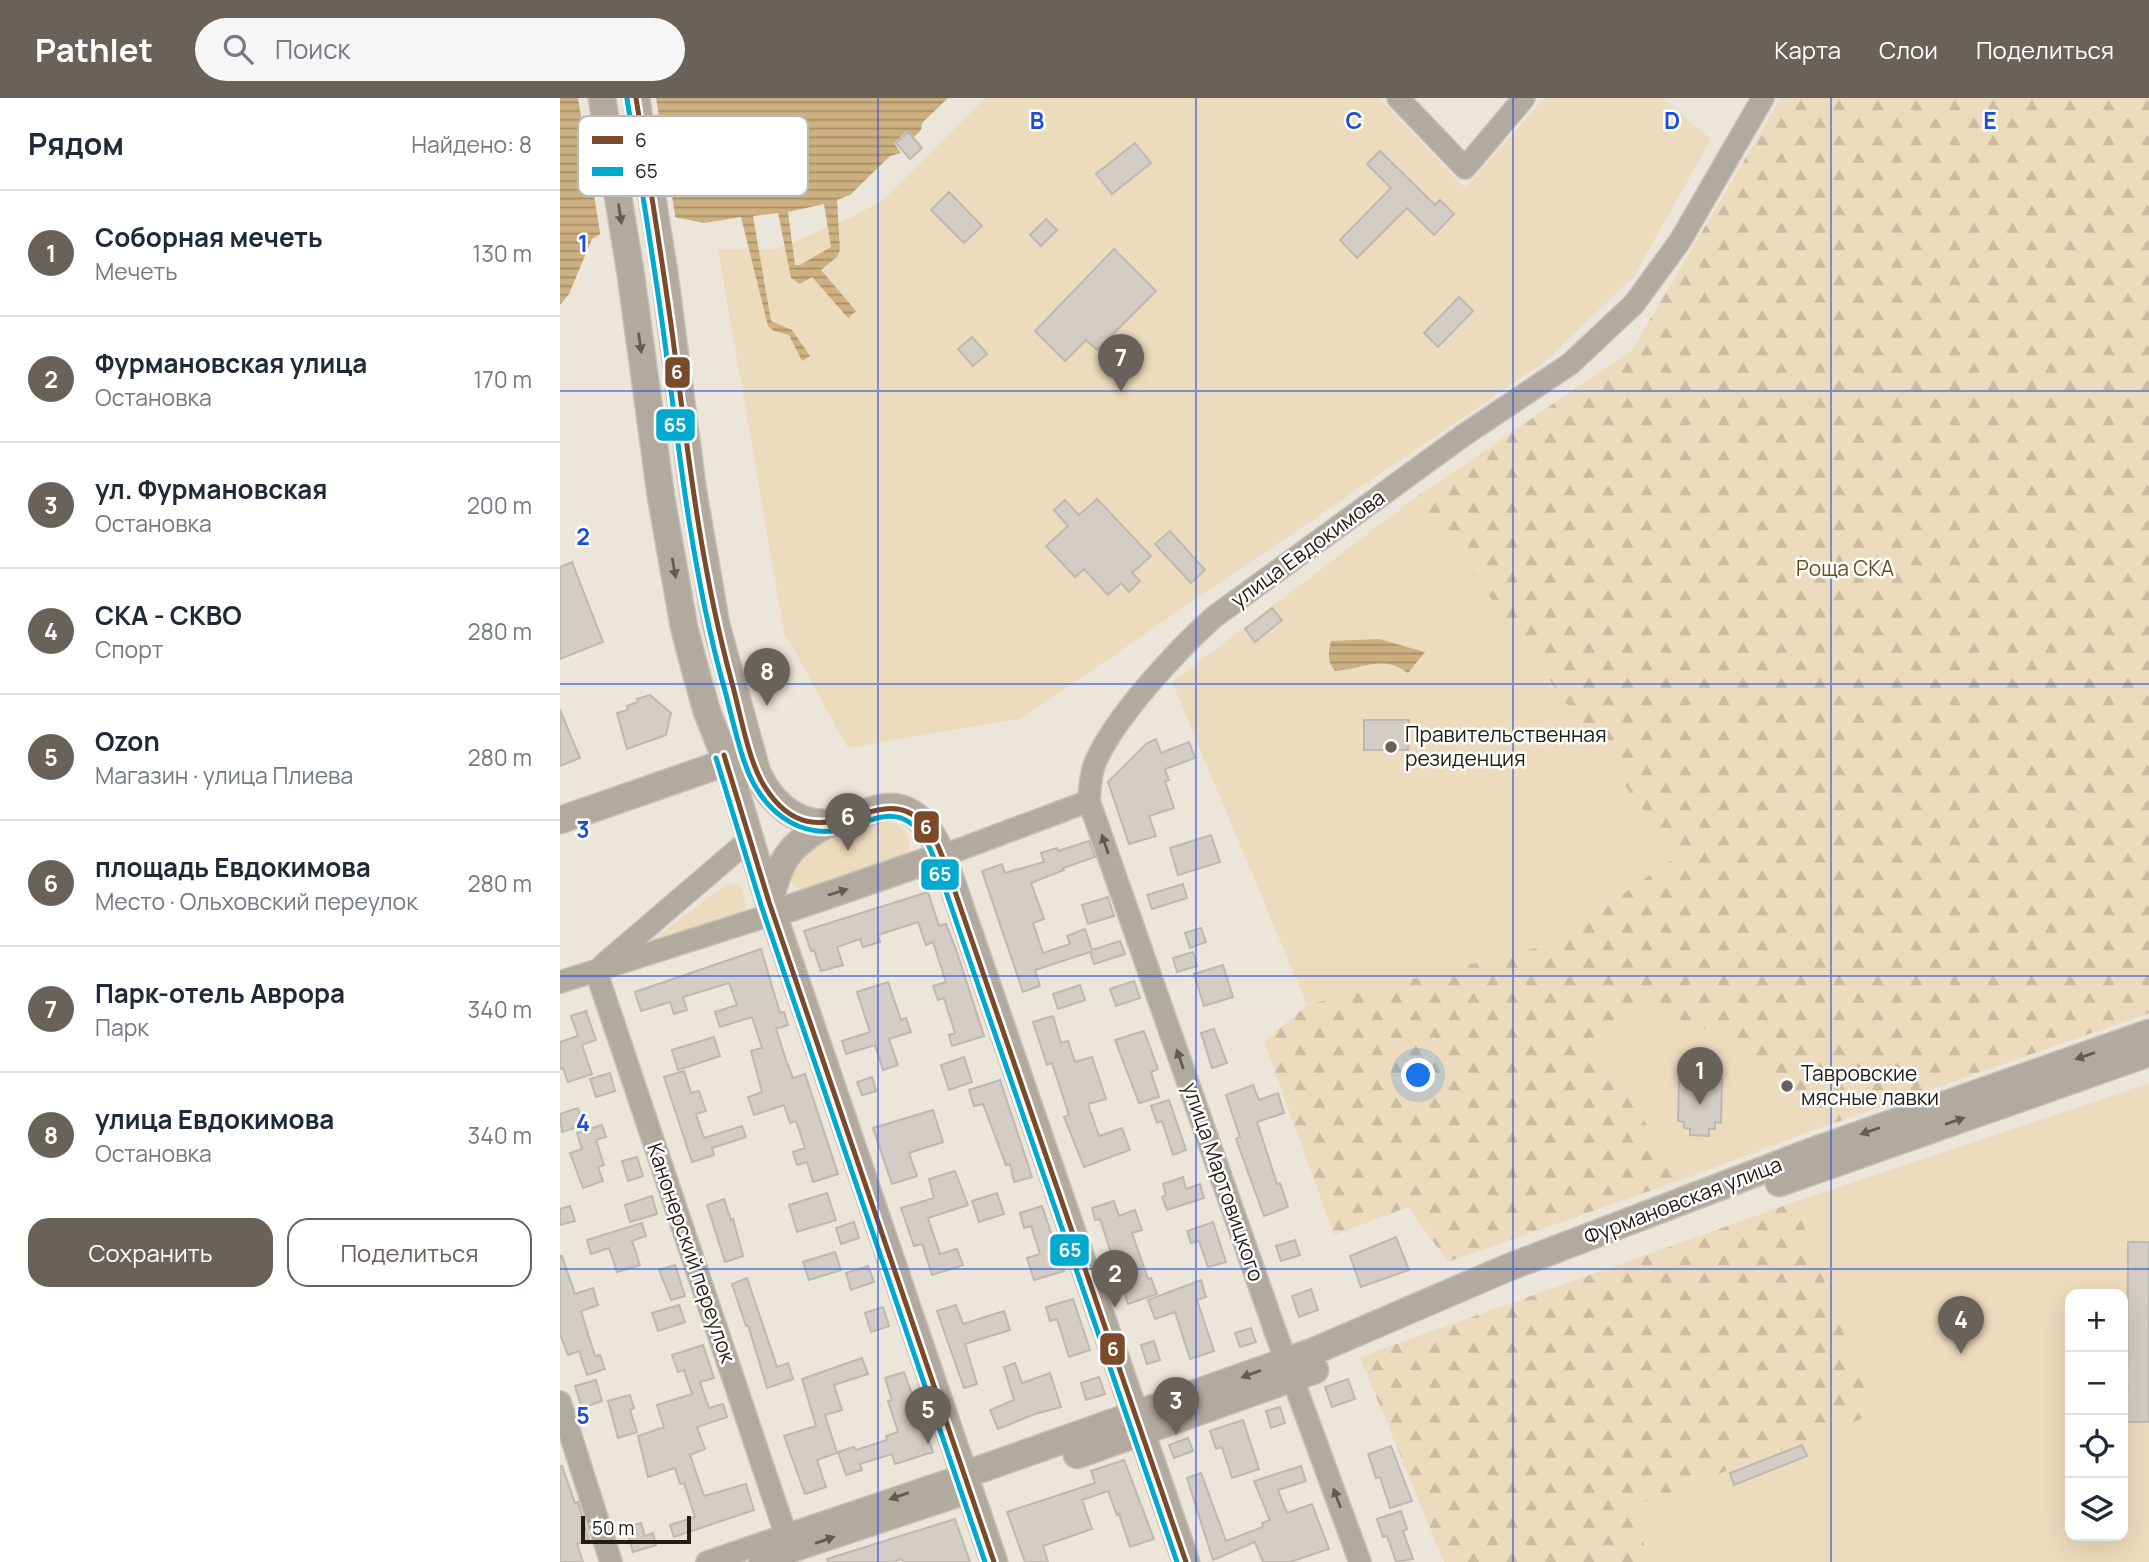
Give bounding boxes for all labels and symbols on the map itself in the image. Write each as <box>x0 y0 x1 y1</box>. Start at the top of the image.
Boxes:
text: B <box>1030 104 1044 136</box>
text: C <box>1346 104 1363 136</box>
text: D <box>1664 104 1680 136</box>
text: E <box>1983 104 1997 136</box>
legend <box>578 116 808 196</box>
text: 6 <box>635 127 647 153</box>
text: 65 <box>635 158 658 184</box>
one-way arrow <box>615 203 626 225</box>
text: 1 <box>578 227 588 259</box>
one-way arrow <box>635 333 646 355</box>
pin: 7 <box>1098 334 1144 392</box>
line badge: 6 <box>664 356 691 389</box>
text: 6 <box>671 359 683 385</box>
line badge: 65 <box>655 408 696 442</box>
text: 65 <box>664 412 686 438</box>
street label: улица Евдокимова <box>1225 483 1390 614</box>
text: 2 <box>576 520 590 552</box>
park label: Роща СКА <box>1796 554 1894 582</box>
one-way arrow <box>669 557 680 579</box>
pin: 8 <box>744 648 790 706</box>
place label: Правительственная резиденция <box>1405 720 1607 772</box>
marker: Правительственная резиденция <box>1383 739 1399 755</box>
pin: 6 <box>825 793 871 851</box>
line badge: 6 <box>913 810 940 844</box>
text: 3 <box>576 813 590 845</box>
text: 6 <box>920 814 932 840</box>
one-way arrow <box>1099 834 1110 855</box>
line badge: 65 <box>920 858 960 891</box>
text: 65 <box>929 861 951 887</box>
one-way arrow <box>828 886 849 896</box>
pin: 1 <box>1677 1047 1723 1105</box>
one-way arrow <box>1174 1048 1185 1069</box>
one-way arrow <box>2074 1051 2095 1062</box>
your location <box>1401 1058 1435 1092</box>
place label: Тавровские мясные лавки <box>1801 1059 1939 1111</box>
street label: улица Мартовицкого <box>1177 1078 1271 1285</box>
marker: Тавровские мясные лавки <box>1779 1078 1795 1094</box>
text: 4 <box>576 1106 590 1138</box>
one-way arrow <box>1945 1115 1966 1126</box>
one-way arrow <box>1859 1126 1880 1137</box>
street label: Канонерский переулок <box>641 1139 743 1367</box>
street label: Фурмановская улица <box>1580 1149 1785 1251</box>
line badge: 65 <box>1049 1233 1090 1267</box>
text: 65 <box>1059 1237 1081 1263</box>
pin: 2 <box>1092 1250 1138 1308</box>
pin: 4 <box>1938 1296 1984 1354</box>
line badge: 6 <box>1099 1332 1126 1366</box>
text: 6 <box>1107 1336 1119 1362</box>
one-way arrow <box>1240 1368 1261 1379</box>
pin: 3 <box>1153 1377 1199 1435</box>
pin: 5 <box>905 1386 951 1444</box>
text: 5 <box>576 1399 590 1431</box>
one-way arrow <box>1331 1487 1342 1508</box>
one-way arrow <box>888 1491 909 1502</box>
scale bar <box>581 1513 691 1545</box>
one-way arrow <box>815 1534 836 1545</box>

